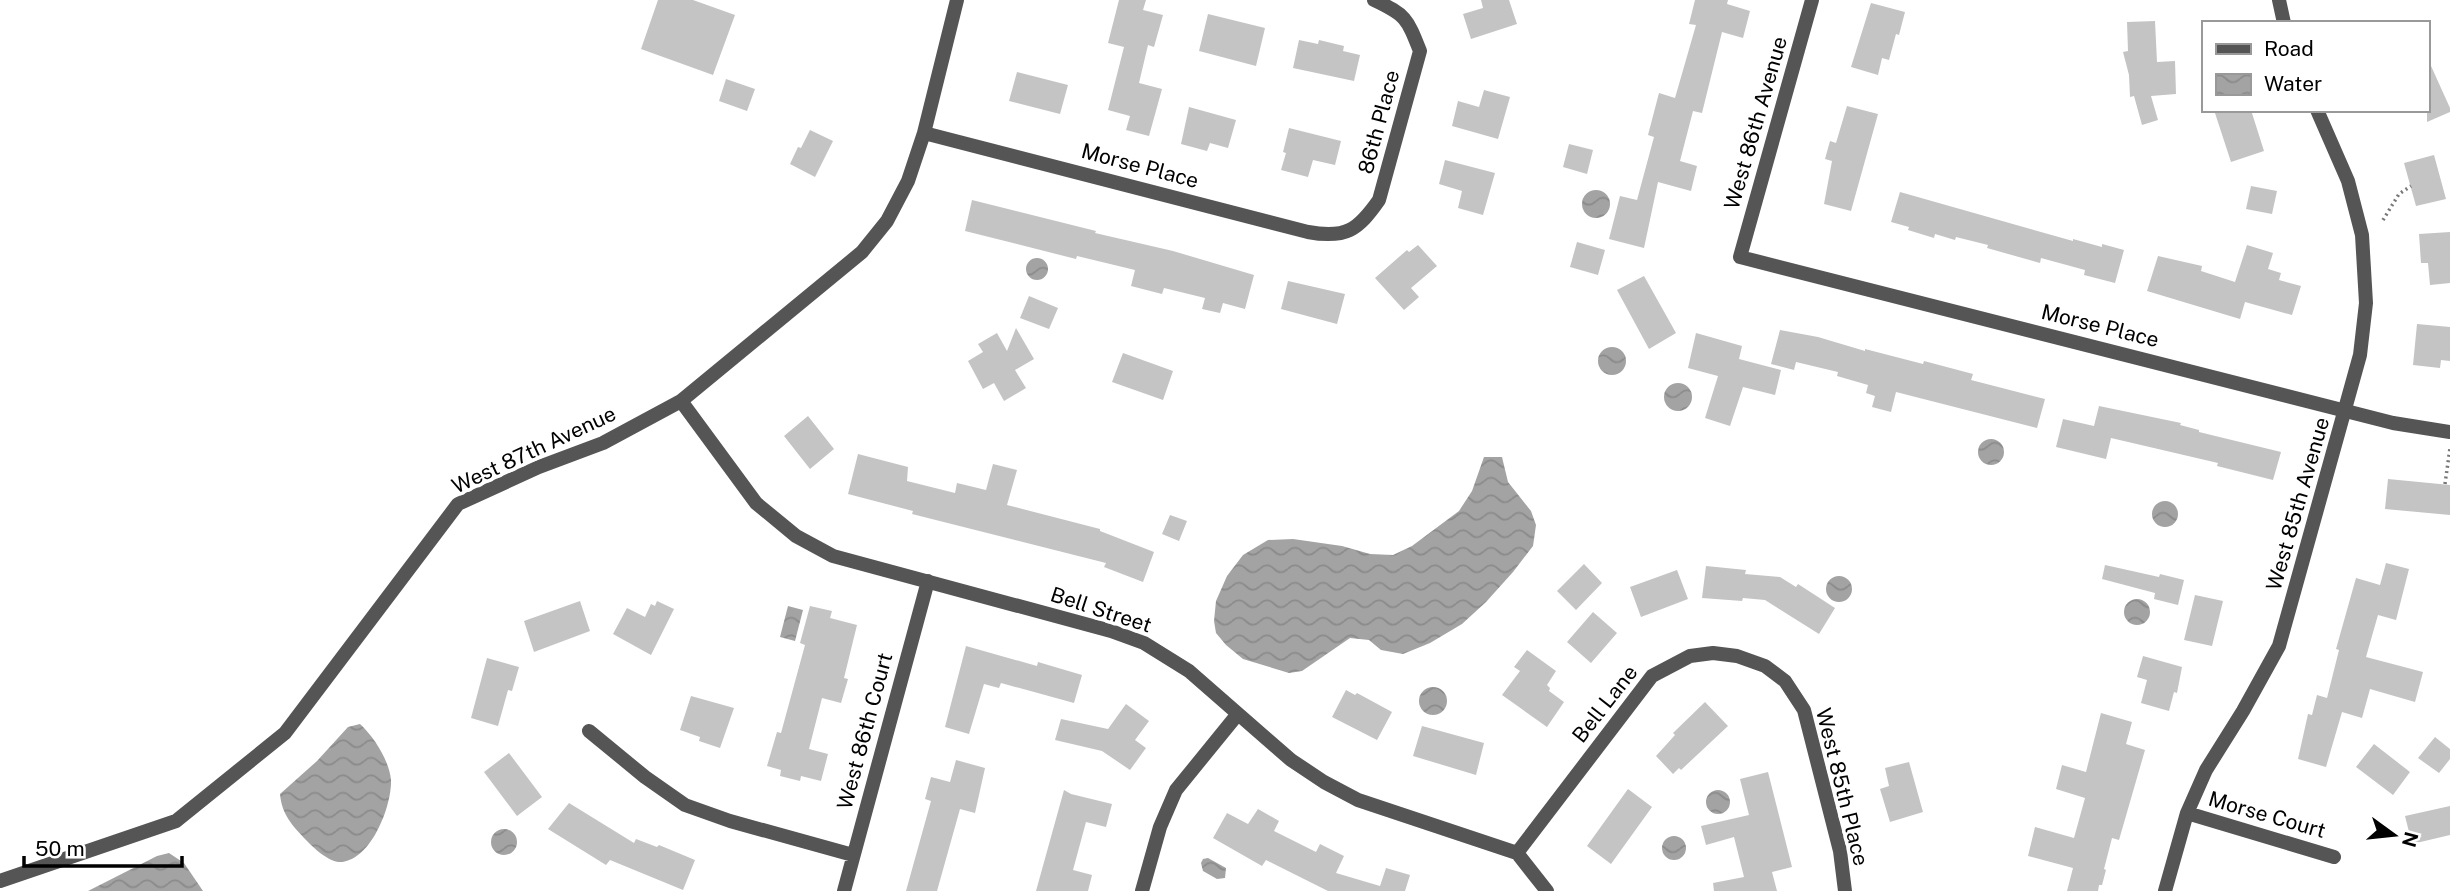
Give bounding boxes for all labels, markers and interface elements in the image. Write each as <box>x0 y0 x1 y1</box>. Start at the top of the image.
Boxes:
legend <box>2202 21 2429 112</box>
street label: West 86th Avenue <box>1719 34 1792 212</box>
text: Road <box>2264 36 2314 61</box>
street label: 86th Place <box>1353 67 1404 176</box>
text: Water <box>2264 71 2322 96</box>
street label: Morse Place <box>1079 138 1202 193</box>
street label: Morse Place <box>2039 299 2162 352</box>
street label: West 87th Avenue <box>448 401 620 498</box>
street label: West 85th Avenue <box>2261 414 2334 593</box>
street label: Bell Street <box>1047 581 1155 638</box>
street label: West 86th Court <box>832 650 897 812</box>
street label: Bell Lane <box>1567 660 1642 747</box>
street label: West 85th Place <box>1811 706 1874 868</box>
street label: Morse Court <box>2206 786 2329 843</box>
north arrow <box>2359 800 2429 870</box>
scale bar <box>24 824 182 868</box>
text: N <box>2398 829 2423 849</box>
text: 50 m <box>35 836 85 861</box>

